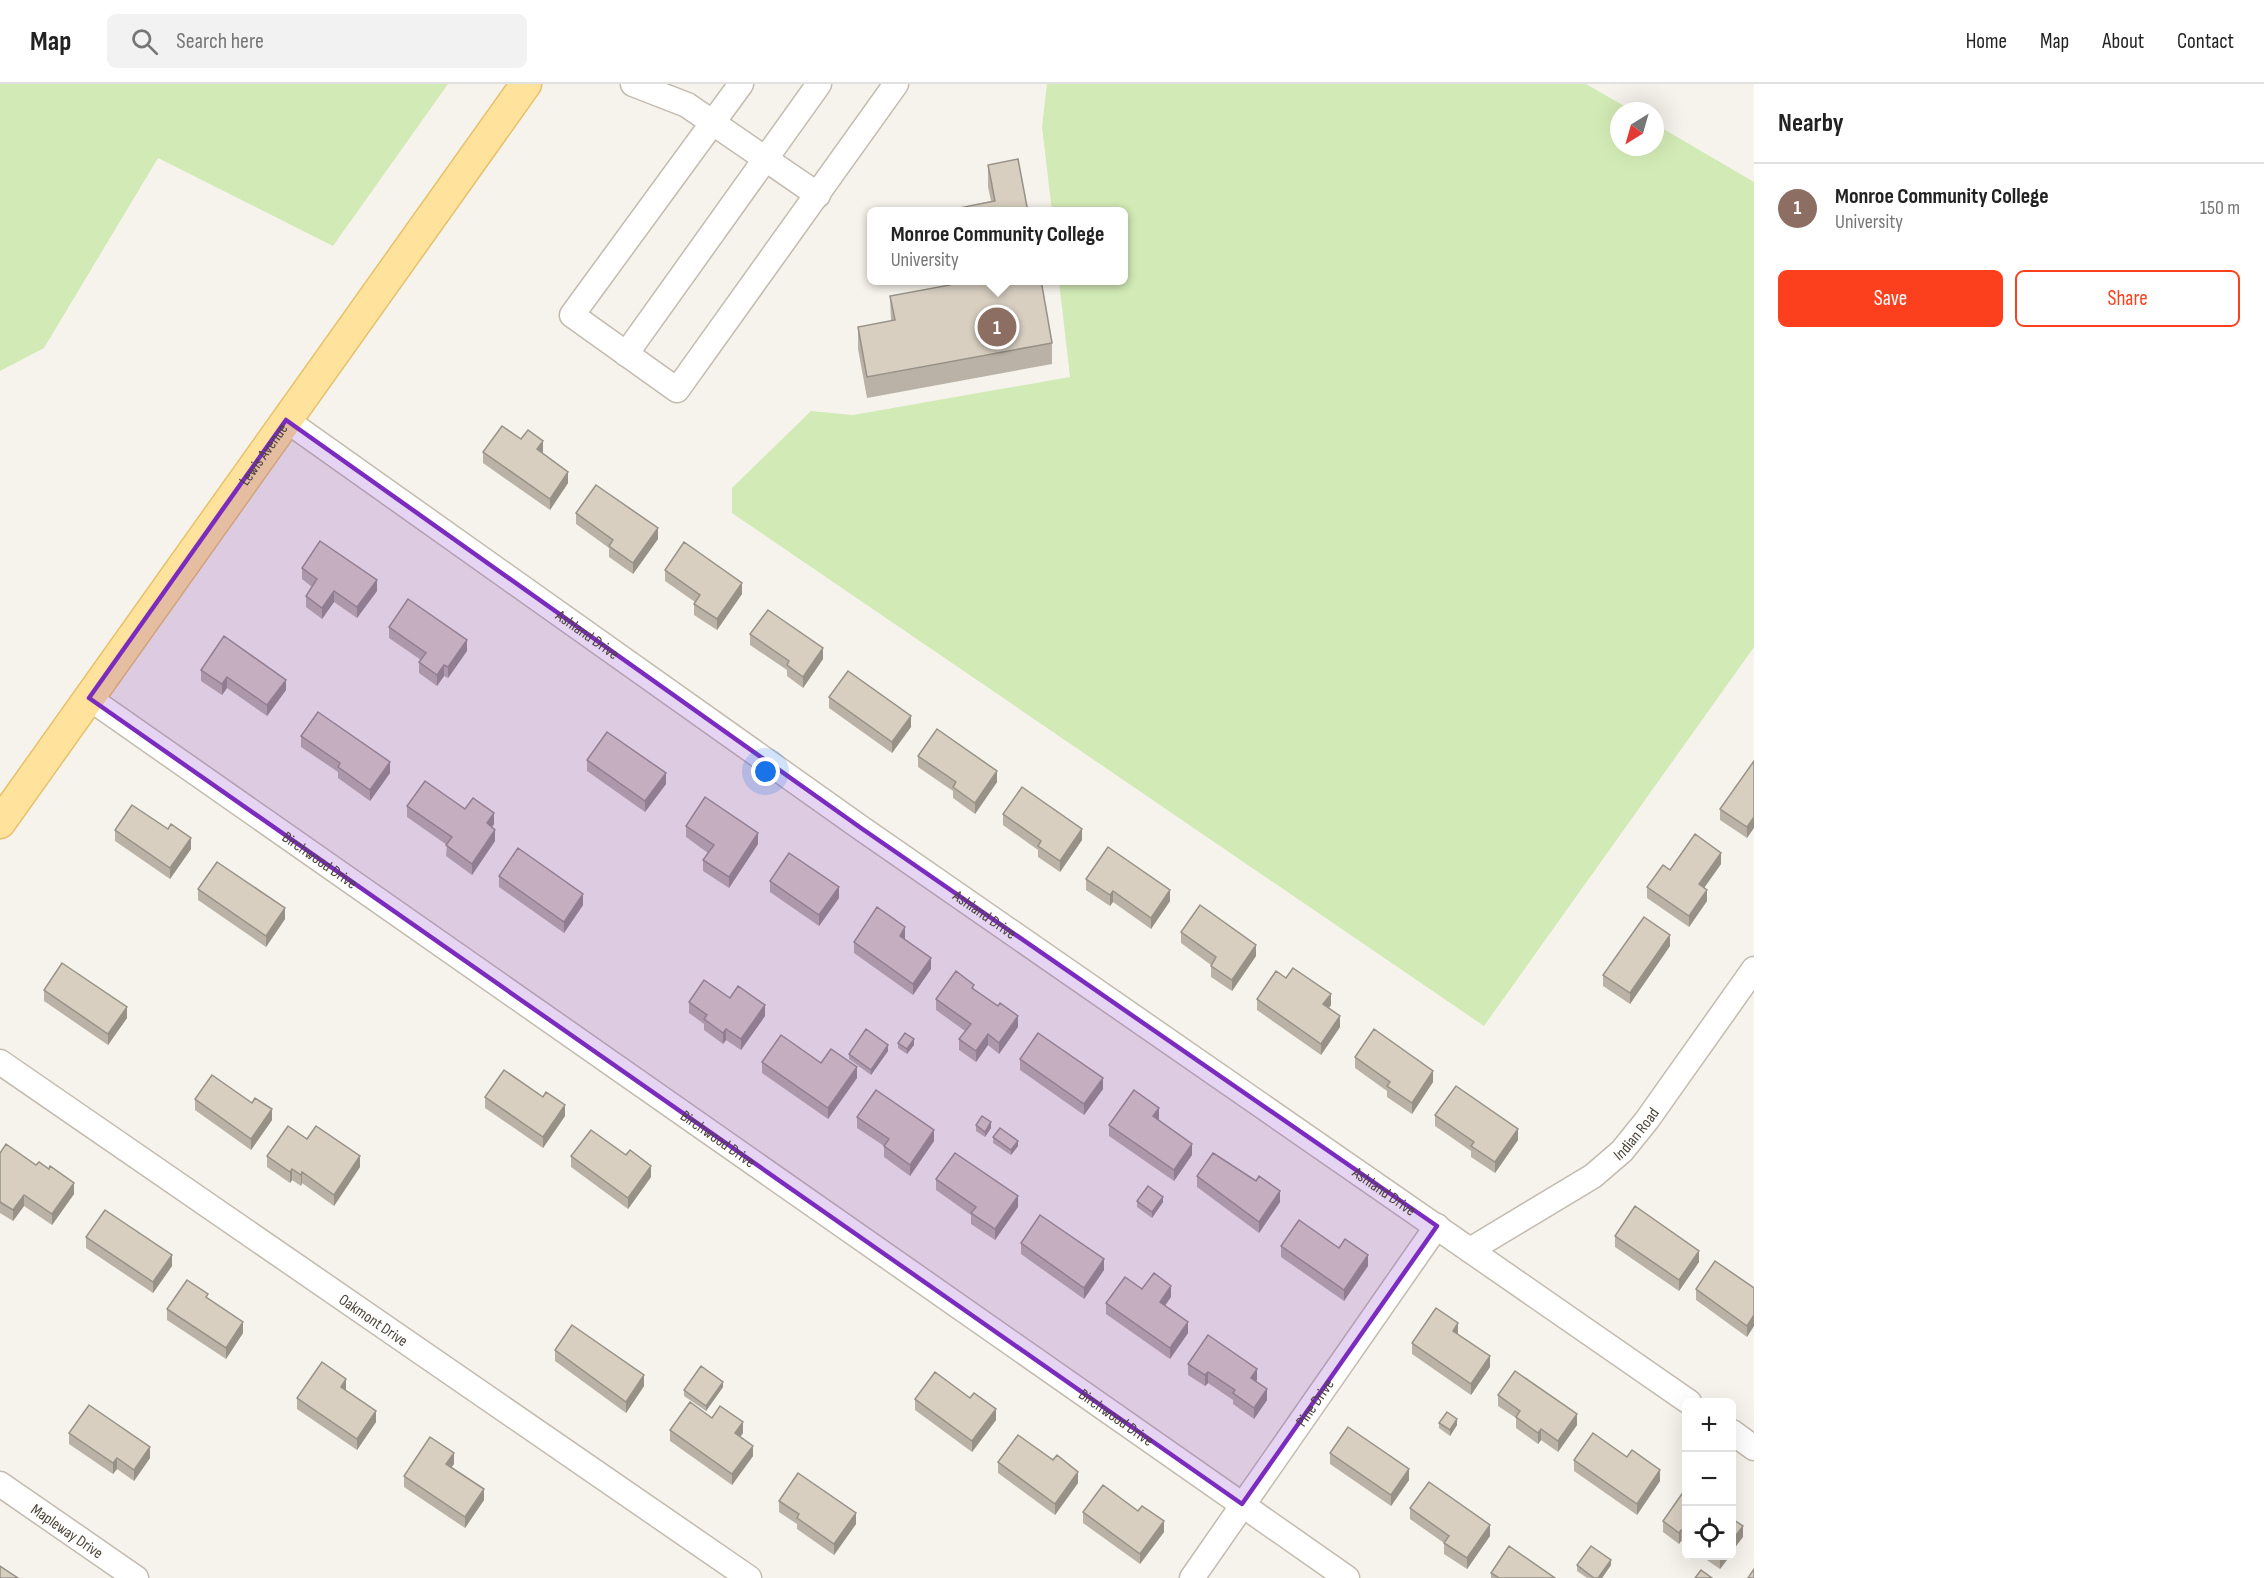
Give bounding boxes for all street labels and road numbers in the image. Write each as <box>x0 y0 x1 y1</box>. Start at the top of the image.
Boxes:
street label: Lewis Avenue <box>235 420 292 489</box>
street label: Ashland Drive <box>551 606 622 664</box>
street label: Birchwood Drive <box>278 828 360 894</box>
street label: Ashland Drive <box>948 886 1020 944</box>
street label: Indian Road <box>1610 1104 1664 1165</box>
street label: Birchwood Drive <box>676 1107 759 1172</box>
street label: Ashland Drive <box>1347 1163 1419 1221</box>
street label: Oakmont Drive <box>335 1290 411 1351</box>
street label: Pine Drive <box>1292 1376 1339 1431</box>
street label: Birchwood Drive <box>1075 1385 1157 1451</box>
street label: Mapleway Drive <box>27 1500 106 1563</box>

